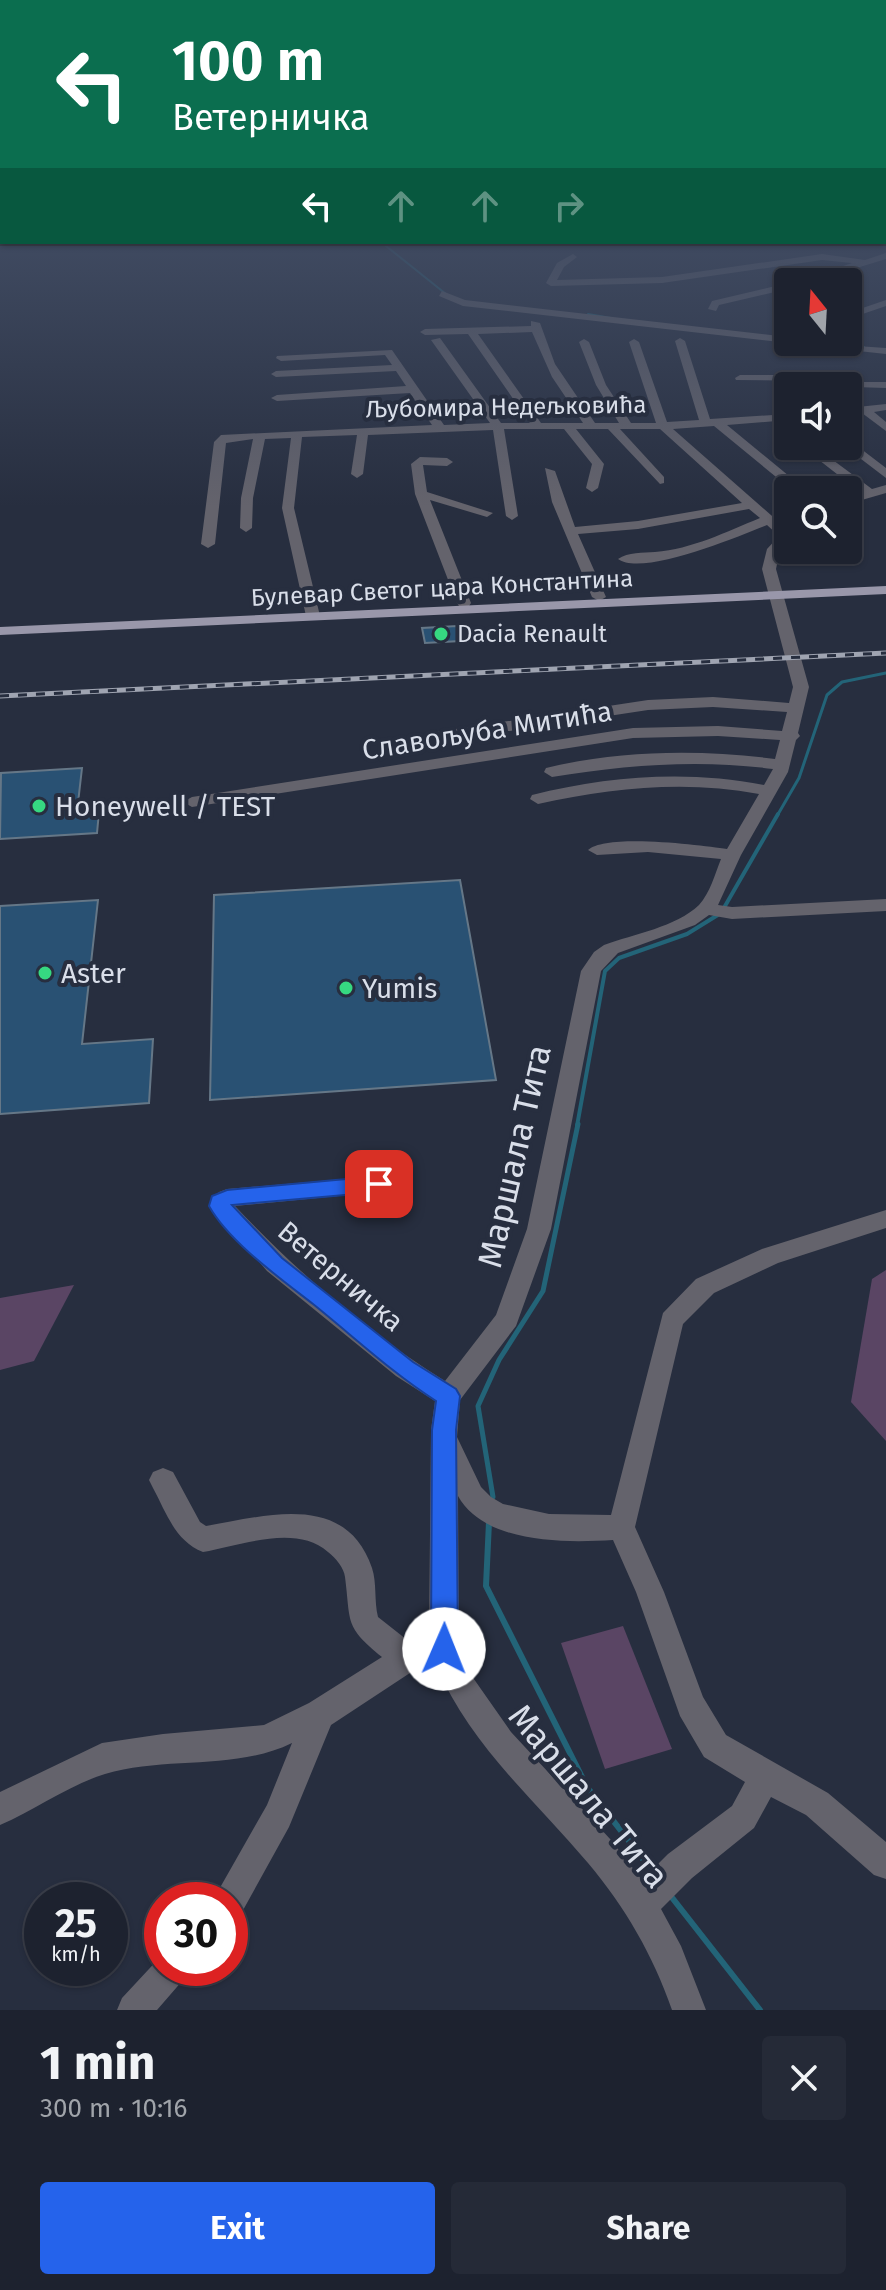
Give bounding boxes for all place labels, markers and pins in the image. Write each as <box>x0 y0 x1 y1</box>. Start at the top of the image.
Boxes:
place label: Dacia Renault <box>457 620 607 648</box>
marker: Dacia Renault <box>432 625 450 643</box>
place label: Honeywell / TEST <box>55 790 276 823</box>
marker: Honeywell / TEST <box>30 797 48 815</box>
place label: Aster <box>61 957 126 990</box>
marker: Aster <box>36 964 54 982</box>
place label: Yumis <box>362 972 437 1005</box>
marker: Yumis <box>337 979 355 997</box>
pin <box>345 1150 413 1218</box>

